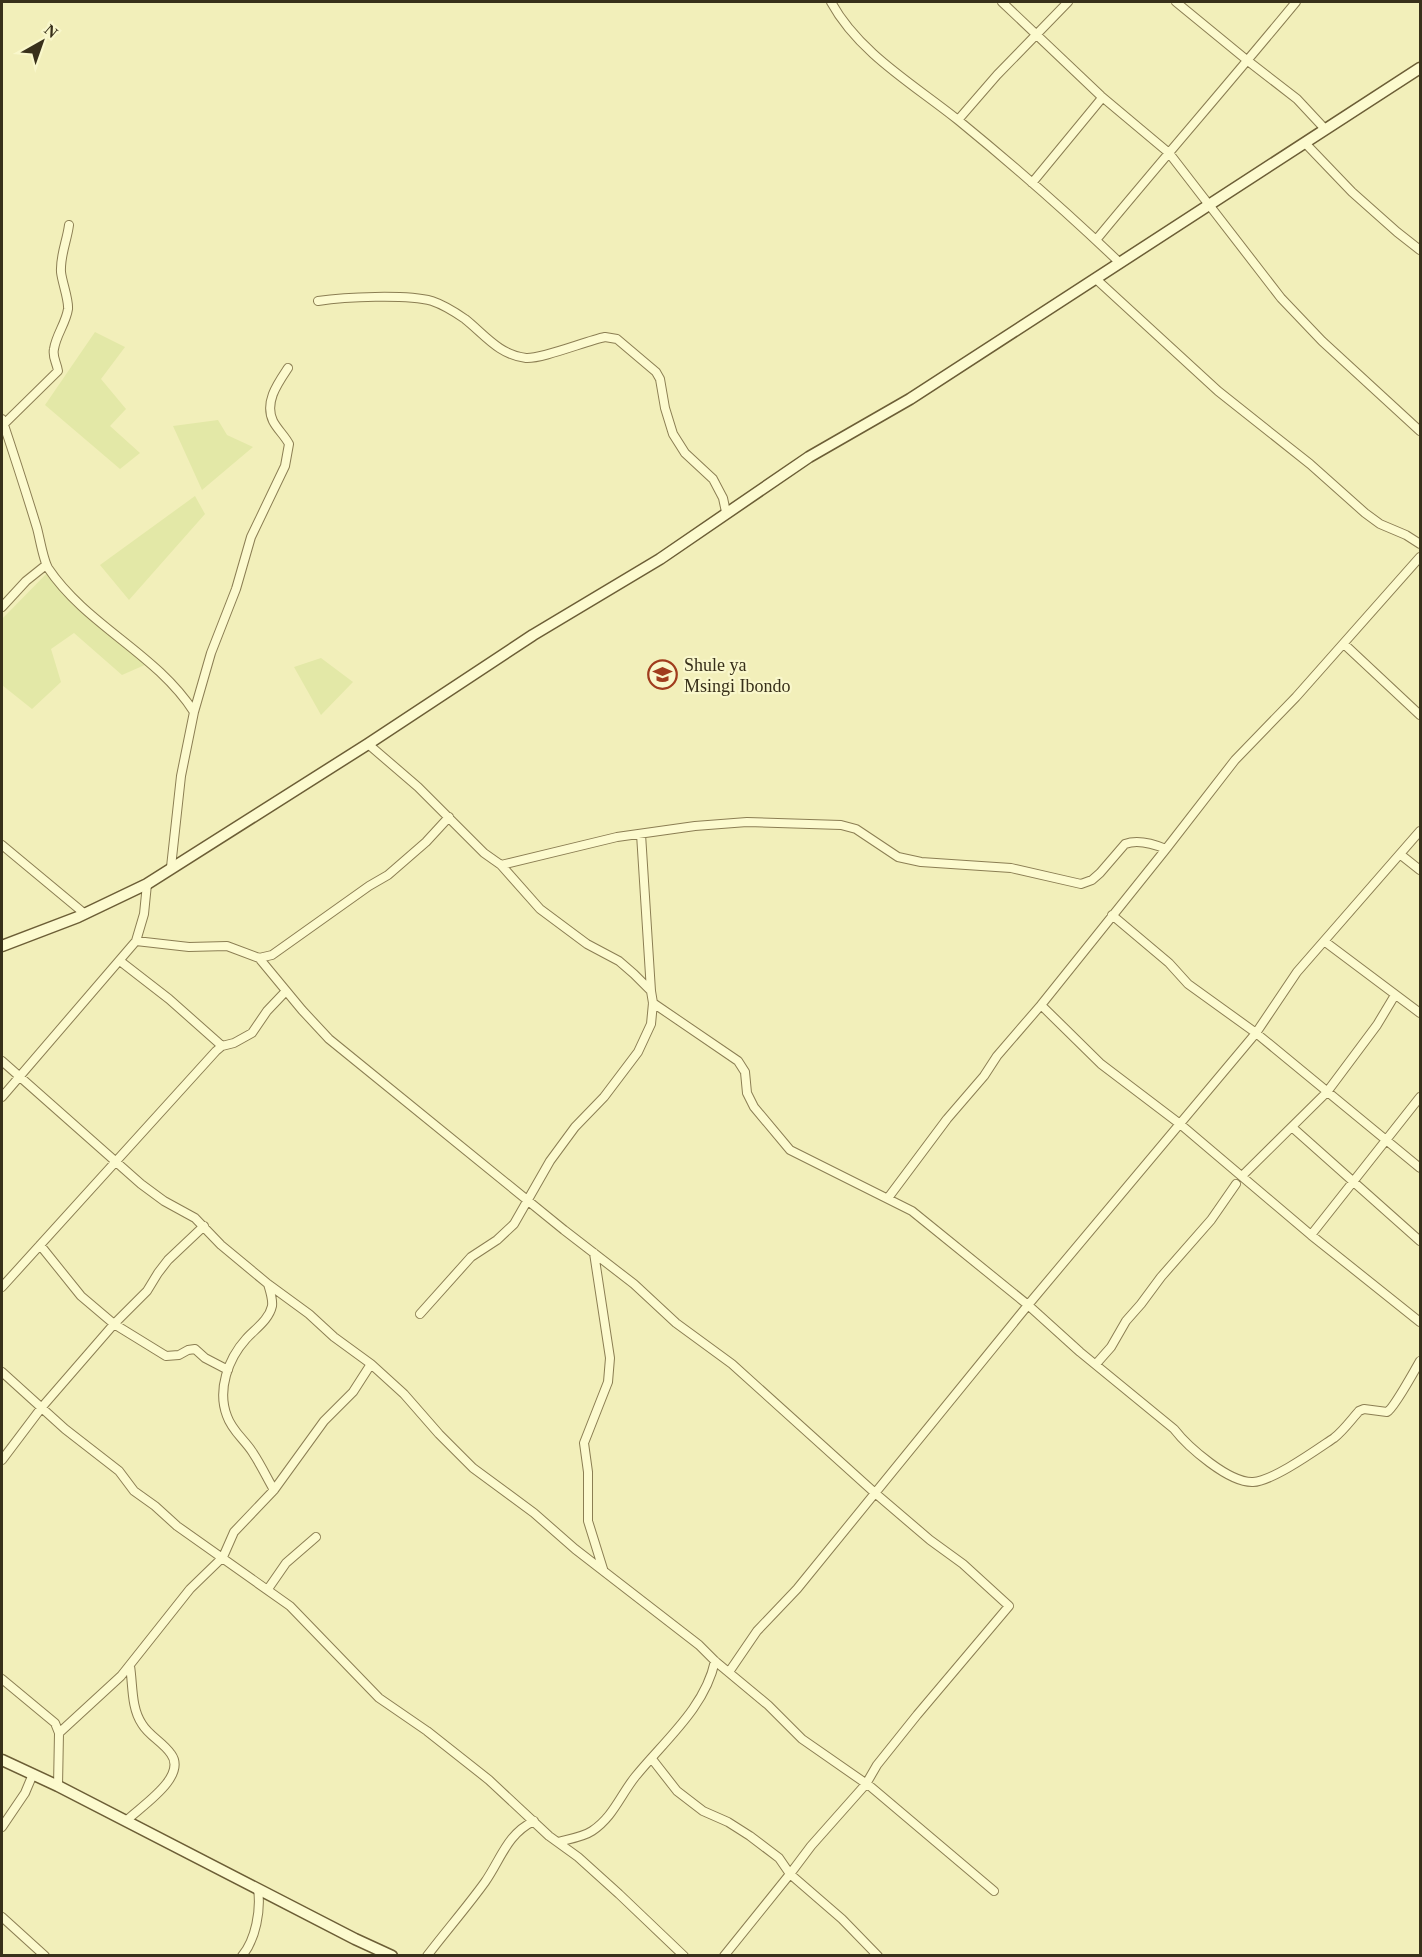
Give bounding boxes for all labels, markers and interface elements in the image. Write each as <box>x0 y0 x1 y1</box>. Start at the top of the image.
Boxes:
north arrow <box>12 12 72 72</box>
text: N <box>41 21 62 41</box>
place label: Shule ya Msingi Ibondo <box>684 655 791 696</box>
school or university icon: Shule ya Msingi Ibondo <box>647 659 679 691</box>

